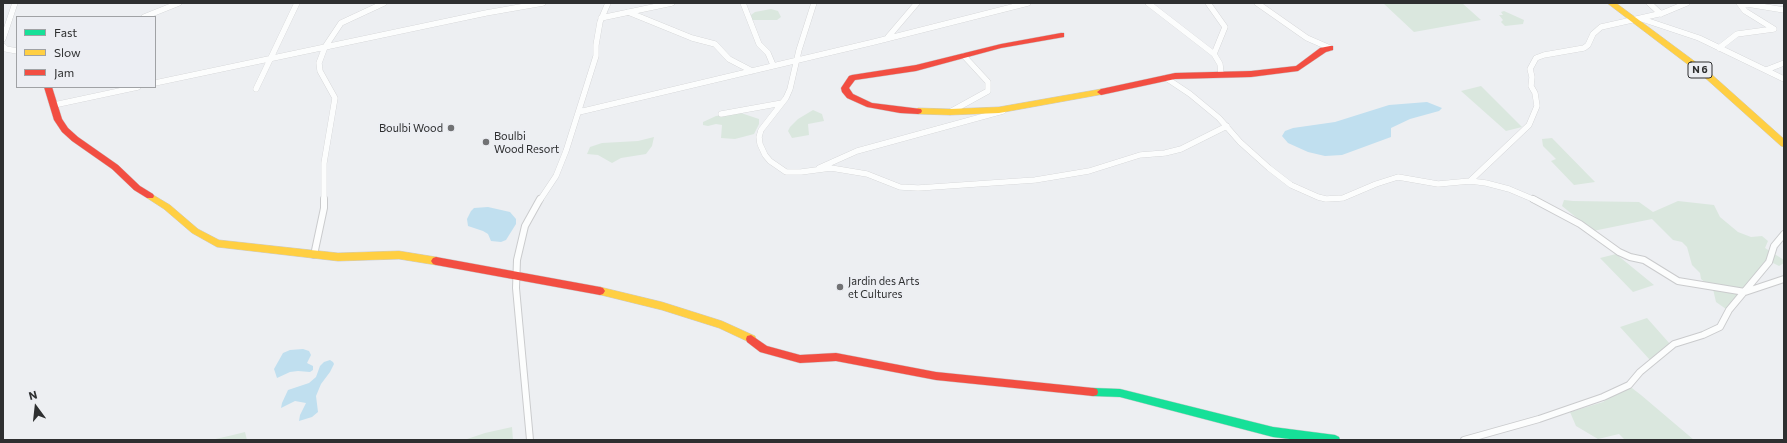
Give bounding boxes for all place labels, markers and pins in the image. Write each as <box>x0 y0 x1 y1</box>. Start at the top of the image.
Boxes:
place label: Boulbi Wood <box>379 121 443 135</box>
marker: Boulbi Wood <box>446 123 456 133</box>
place label: Boulbi Wood Resort <box>494 129 559 155</box>
marker: Boulbi Wood Resort <box>481 137 491 147</box>
place label: Jardin des Arts et Cultures <box>848 274 920 300</box>
marker: Jardin des Arts et Cultures <box>835 282 845 292</box>

